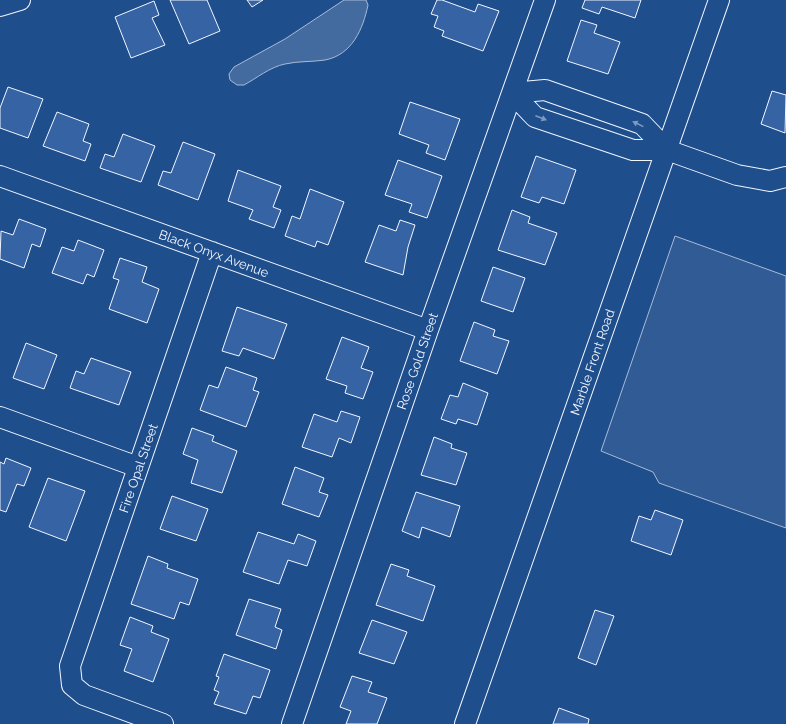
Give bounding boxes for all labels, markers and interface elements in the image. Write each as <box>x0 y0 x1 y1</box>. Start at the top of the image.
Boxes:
one-way arrow <box>535 116 547 122</box>
one-way arrow <box>632 121 644 127</box>
street label: Black Onyx Avenue <box>157 227 271 280</box>
street label: Marble Front Road <box>567 307 618 417</box>
street label: Rose Gold Street <box>394 310 441 411</box>
street label: Fire Opal Street <box>116 421 161 515</box>

